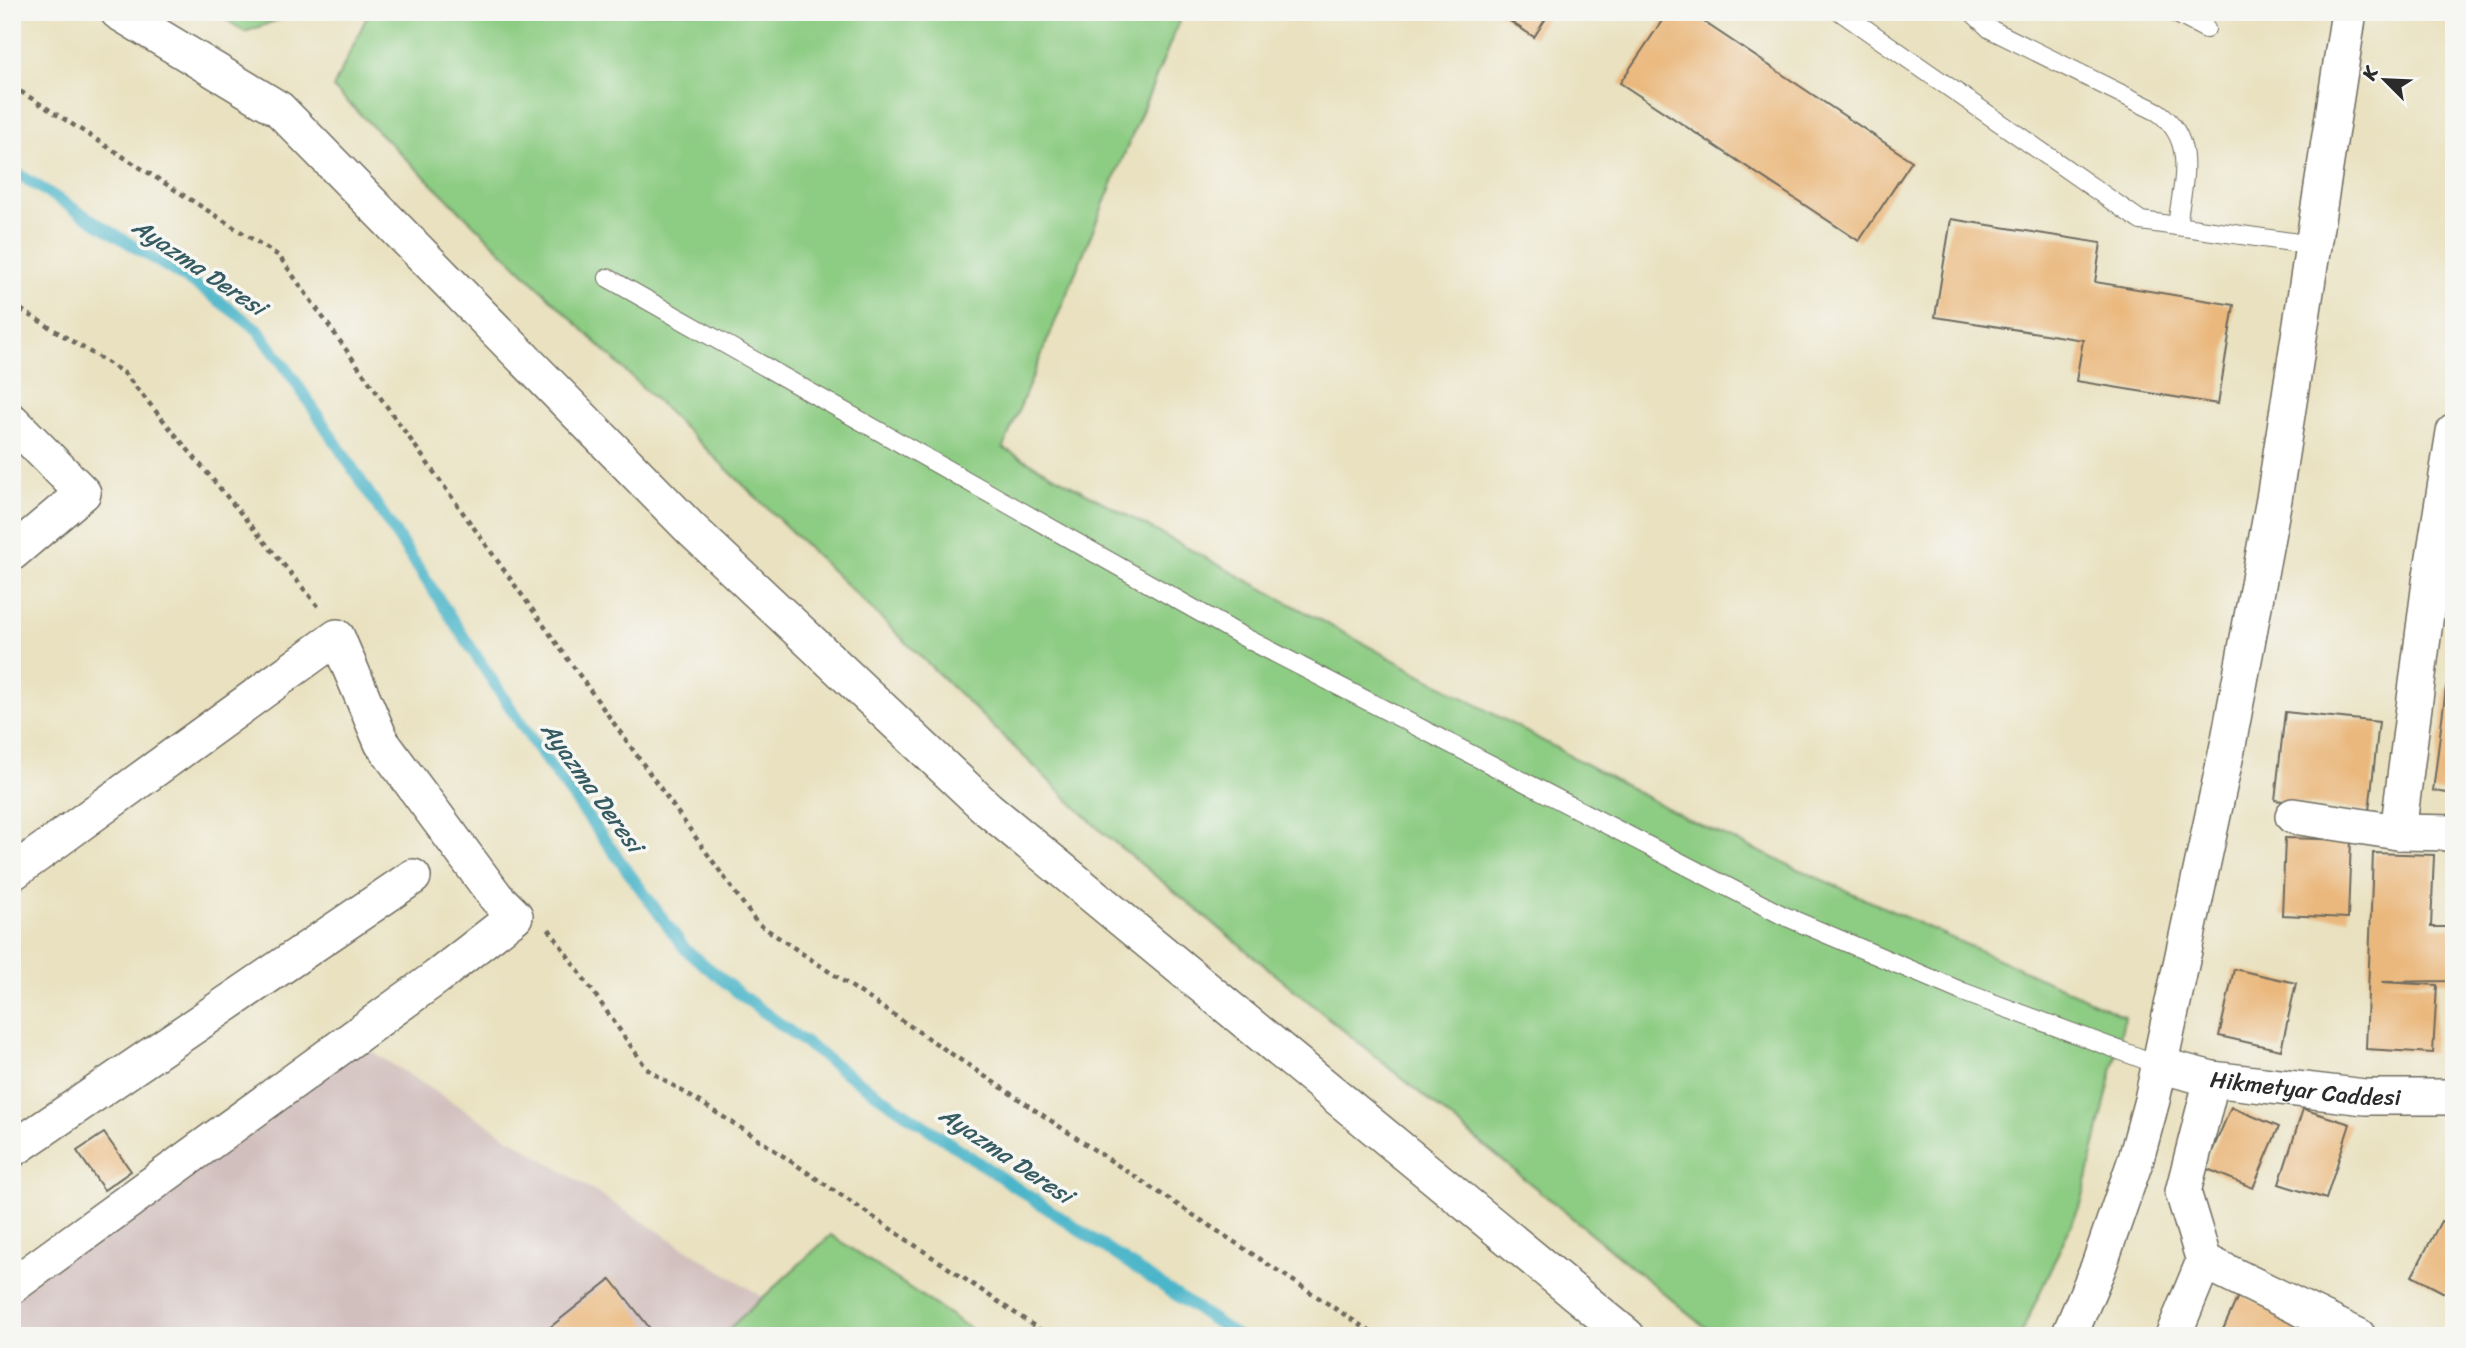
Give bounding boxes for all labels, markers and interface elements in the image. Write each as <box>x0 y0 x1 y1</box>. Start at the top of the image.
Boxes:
north arrow <box>2350 46 2420 116</box>
text: K <box>2352 60 2388 86</box>
water label: Ayazma Deresi <box>123 206 278 330</box>
water label: Ayazma Deresi <box>529 711 657 865</box>
street label: Hikmetyar Caddesi <box>2208 1058 2402 1118</box>
water label: Ayazma Deresi <box>930 1094 1085 1218</box>

